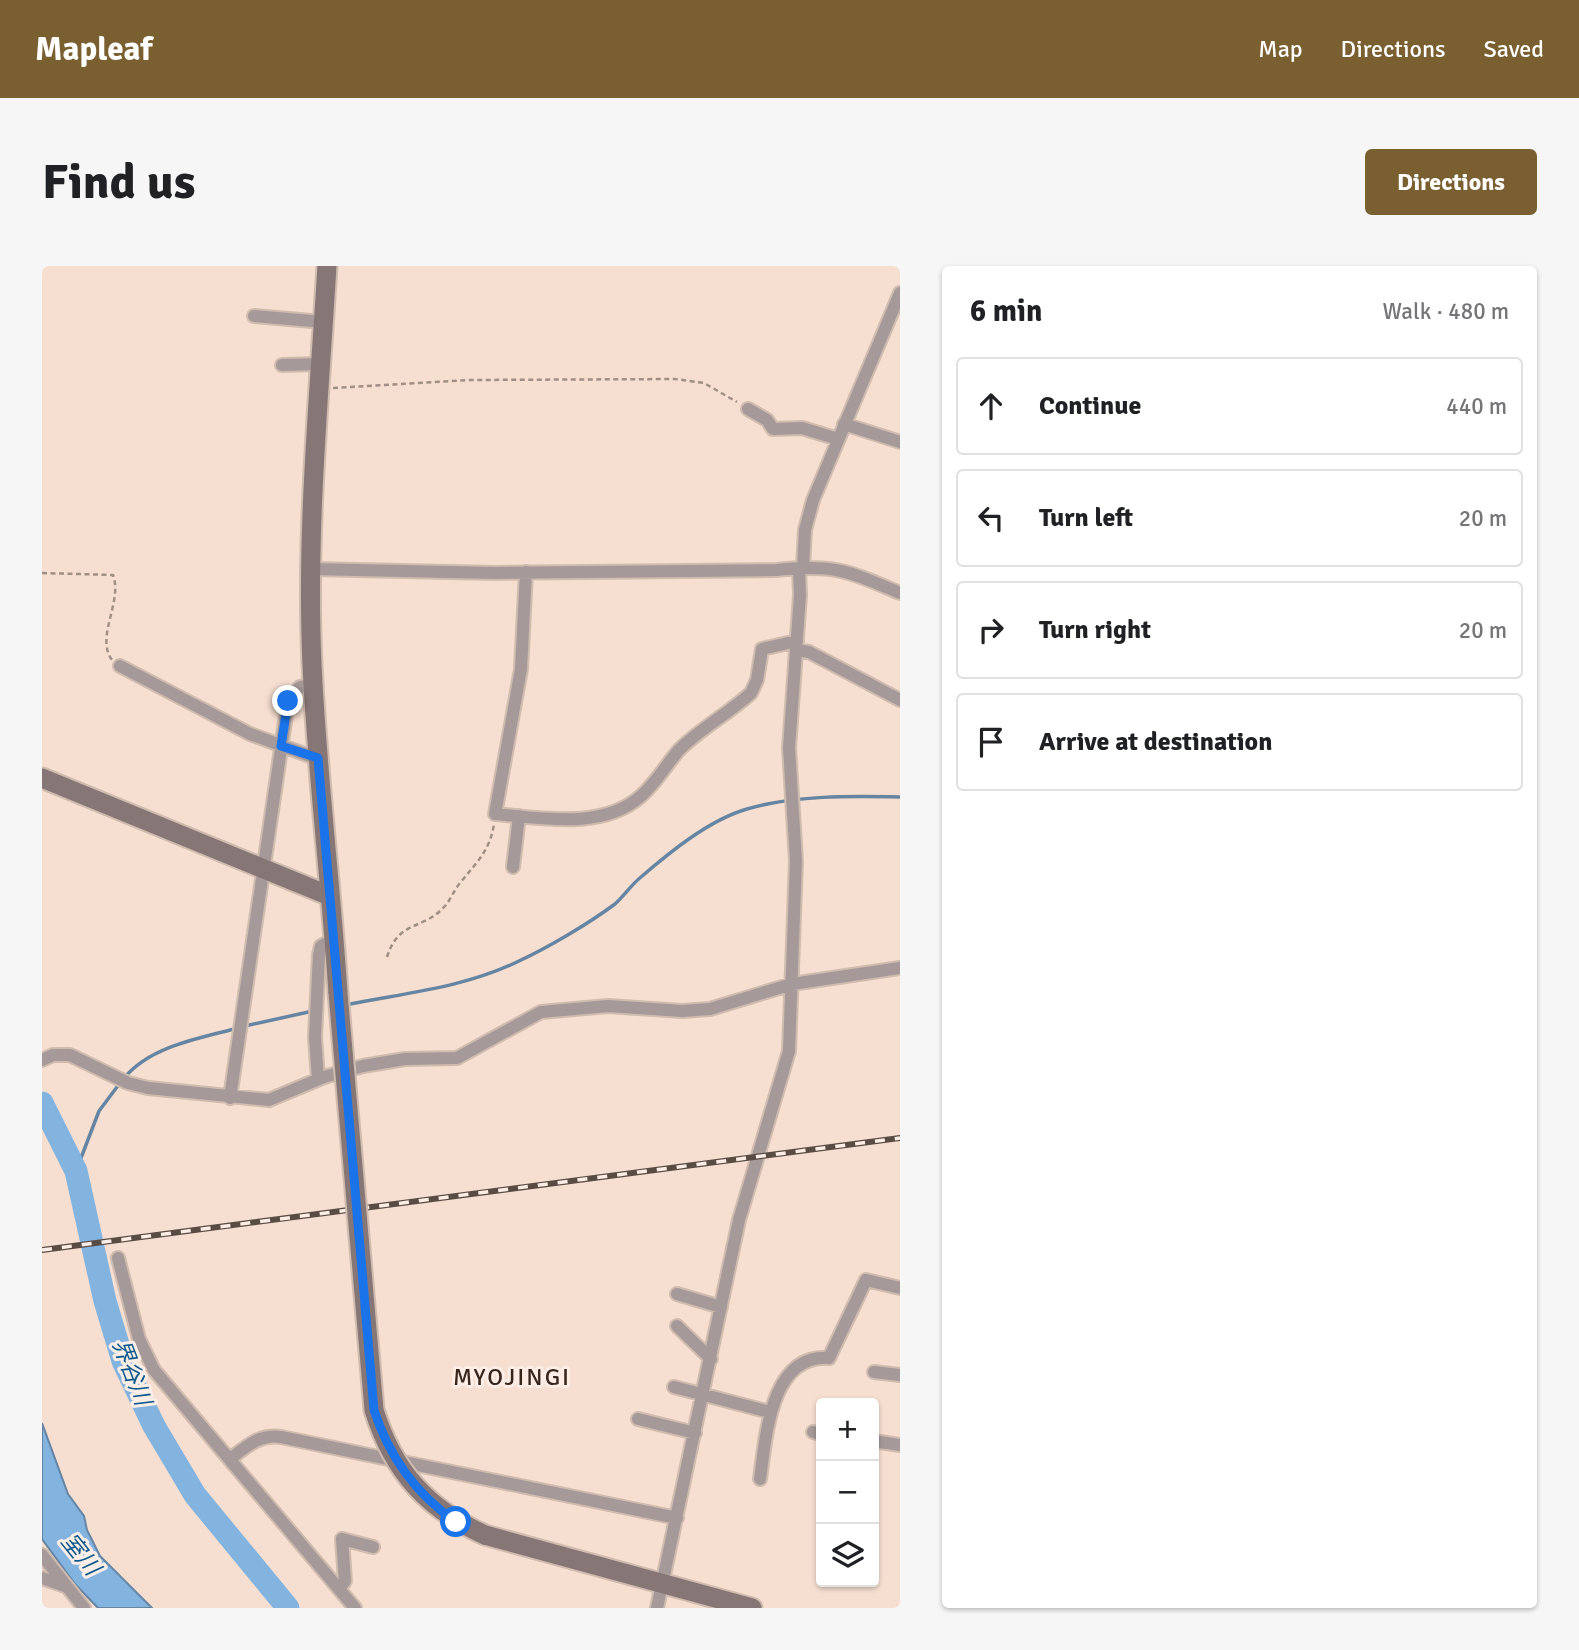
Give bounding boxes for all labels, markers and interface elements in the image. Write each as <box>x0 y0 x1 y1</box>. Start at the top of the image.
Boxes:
text: Mapleaf <box>35 29 152 70</box>
text: Map <box>1258 34 1303 64</box>
text: Directions <box>1341 34 1446 64</box>
text: Saved <box>1484 34 1544 64</box>
button: Directions <box>1365 149 1537 215</box>
text: Find us <box>42 152 195 212</box>
text: 6 min <box>970 293 1042 330</box>
text: Walk · 480 m <box>1383 297 1509 326</box>
icon: ahead <box>972 387 1010 425</box>
text: Continue <box>1039 390 1141 422</box>
text: 440 m <box>1446 392 1507 421</box>
icon: left <box>972 499 1010 537</box>
text: Turn left <box>1039 502 1133 534</box>
text: 20 m <box>1459 504 1507 533</box>
icon: right <box>972 611 1010 649</box>
text: Turn right <box>1039 614 1151 646</box>
text: 20 m <box>1459 616 1507 645</box>
route end <box>272 685 303 716</box>
icon: arrive <box>972 723 1010 761</box>
text: Arrive at destination <box>1039 726 1272 758</box>
water label: 界谷川 <box>106 1335 159 1412</box>
district label: MYOJINGI <box>453 1362 571 1392</box>
map controls <box>816 1398 879 1587</box>
button: + <box>816 1398 879 1461</box>
button: − <box>816 1461 879 1524</box>
route start <box>440 1506 471 1537</box>
button: layers <box>816 1524 879 1587</box>
water label: 室川 <box>55 1527 108 1584</box>

